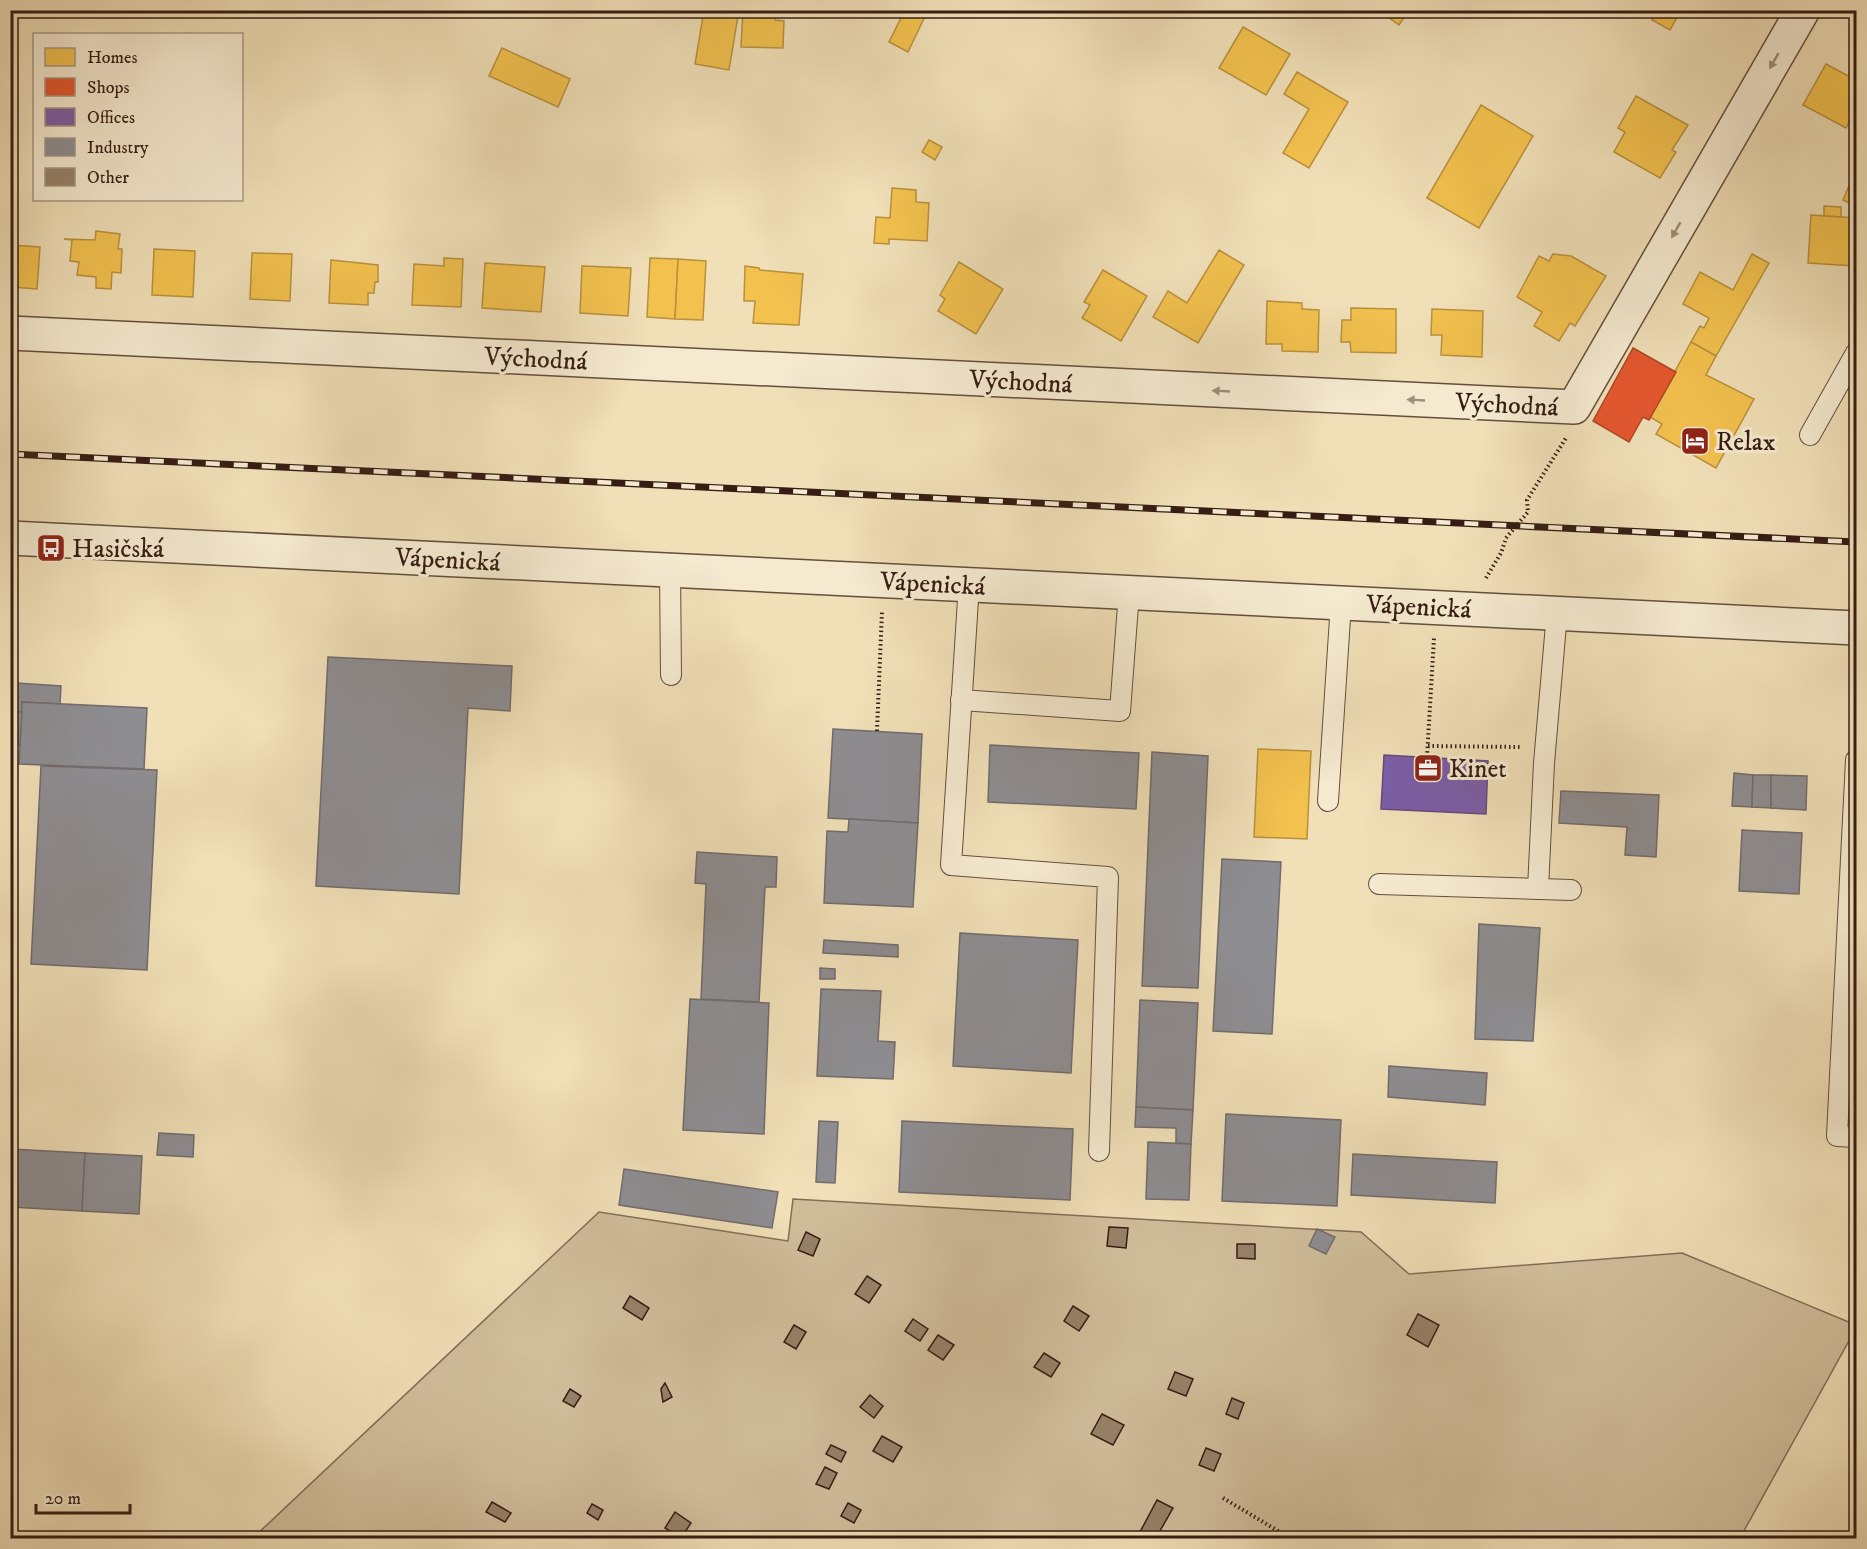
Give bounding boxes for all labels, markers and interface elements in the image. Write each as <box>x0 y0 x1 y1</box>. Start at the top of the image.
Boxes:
legend <box>33 33 243 201</box>
text: Homes <box>87 47 138 69</box>
one-way arrow <box>1769 53 1779 70</box>
text: Shops <box>87 77 130 99</box>
text: Offices <box>87 107 135 129</box>
text: Industry <box>87 137 149 159</box>
text: Other <box>87 167 129 189</box>
one-way arrow <box>1671 222 1682 238</box>
street label: Východná <box>483 340 588 379</box>
street label: Východná <box>968 363 1073 402</box>
one-way arrow <box>1212 386 1231 395</box>
street label: Východná <box>1454 386 1559 425</box>
one-way arrow <box>1406 395 1425 404</box>
hotel icon: Relax <box>1679 425 1711 457</box>
place label: Relax <box>1716 426 1776 459</box>
bus stop icon: Hasičská <box>35 532 67 564</box>
place label: Hasičská <box>72 533 164 566</box>
street label: Vápenická <box>394 541 501 580</box>
street label: Vápenická <box>879 565 986 604</box>
street label: Vápenická <box>1365 588 1472 627</box>
office icon: Kinet <box>1412 752 1444 784</box>
place label: Kinet <box>1449 753 1507 786</box>
scale bar <box>36 1477 130 1515</box>
text: 20 m <box>45 1488 81 1510</box>

